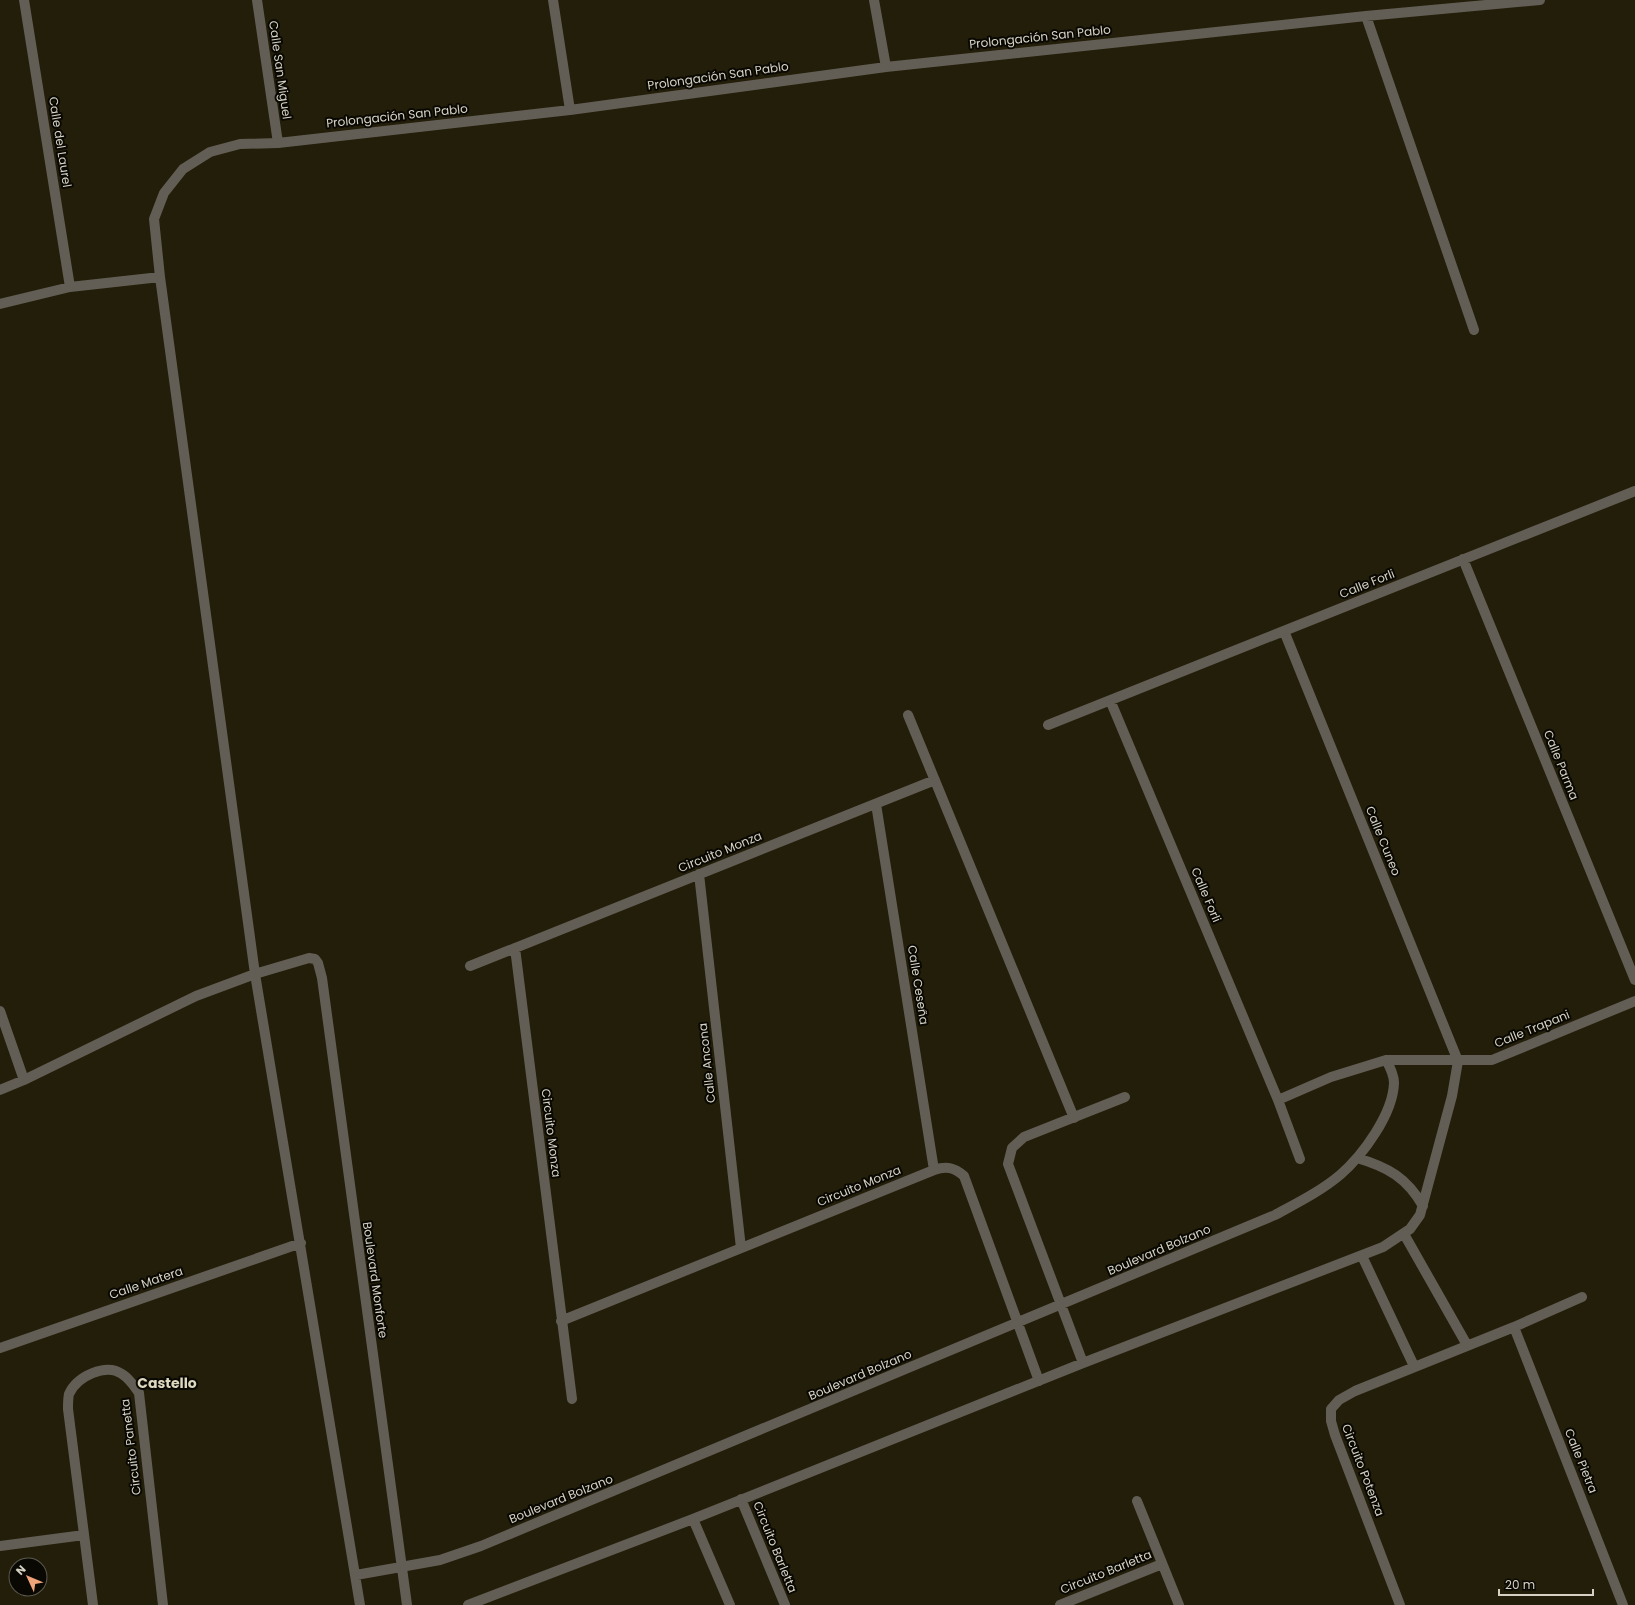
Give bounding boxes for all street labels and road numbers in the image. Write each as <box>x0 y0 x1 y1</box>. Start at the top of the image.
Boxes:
street label: Calle San Miguel <box>265 20 296 120</box>
street label: Prolongación San Pablo <box>968 21 1112 52</box>
street label: Prolongación San Pablo <box>646 57 790 94</box>
street label: Calle del Laurel <box>45 95 76 188</box>
street label: Prolongación San Pablo <box>325 100 469 131</box>
street label: Calle Forli <box>1337 565 1397 602</box>
street label: Calle Parma <box>1540 727 1583 802</box>
street label: Calle Cuneo <box>1362 803 1405 878</box>
street label: Circuito Monza <box>675 827 764 876</box>
street label: Calle Forli <box>1187 865 1226 925</box>
street label: Calle Ceseña <box>904 944 933 1026</box>
street label: Calle Trapani <box>1492 1006 1572 1051</box>
street label: Calle Ancona <box>694 1022 719 1104</box>
street label: Circuito Monza <box>538 1088 565 1178</box>
street label: Circuito Monza <box>814 1161 903 1210</box>
street label: Boulevard Bolzano <box>1105 1220 1213 1279</box>
street label: Boulevard Monforte <box>359 1221 392 1339</box>
street label: Calle Matera <box>107 1262 185 1303</box>
street label: Boulevard Bolzano <box>806 1345 914 1404</box>
street label: Circuito Panetta <box>116 1398 145 1496</box>
street label: Circuito Potenza <box>1338 1421 1389 1518</box>
street label: Calle Pietra <box>1561 1426 1602 1496</box>
street label: Boulevard Bolzano <box>506 1470 616 1527</box>
street label: Circuito Barletta <box>749 1499 802 1595</box>
street label: Circuito Barletta <box>1058 1545 1154 1598</box>

